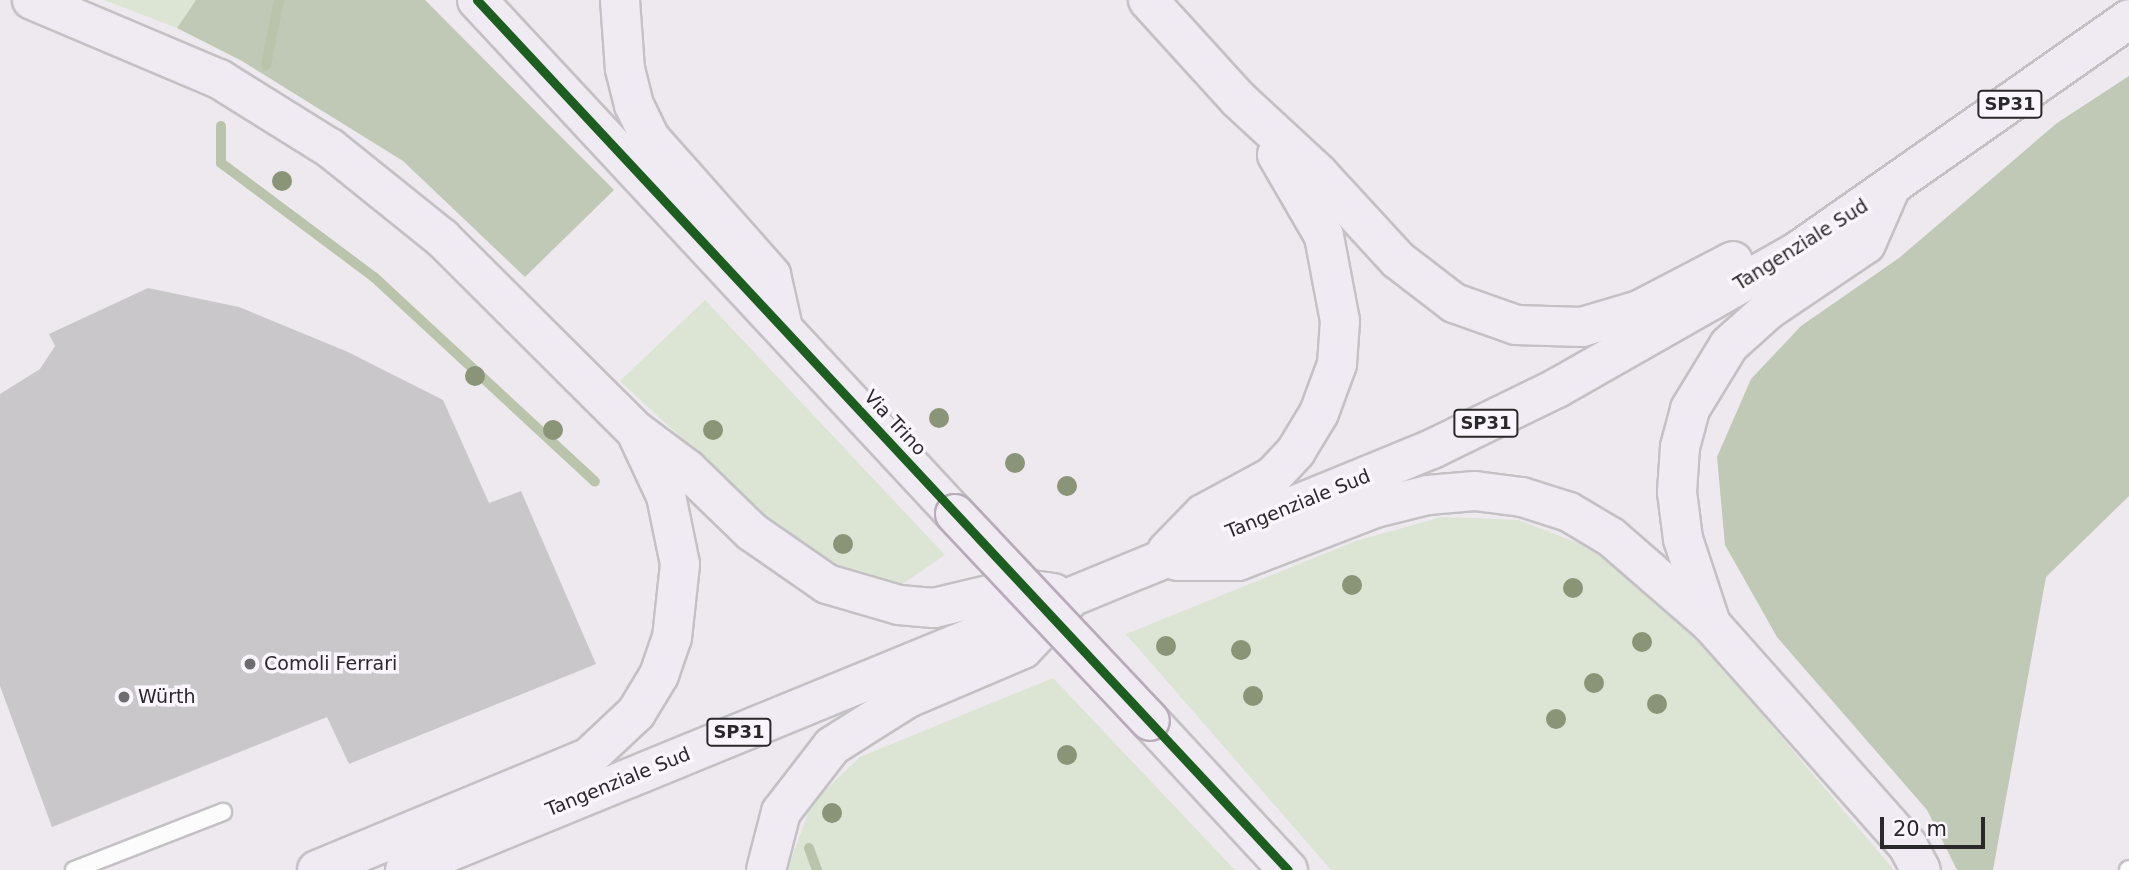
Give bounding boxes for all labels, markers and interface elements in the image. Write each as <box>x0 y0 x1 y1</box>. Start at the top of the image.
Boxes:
road number: SP31 <box>1977 90 2043 119</box>
street label: Tangenziale Sud <box>1730 195 1872 295</box>
street label: Via Trino <box>859 386 931 460</box>
road number: SP31 <box>1453 408 1519 438</box>
street label: Tangenziale Sud <box>1222 465 1374 543</box>
place label: Comoli Ferrari <box>264 653 397 675</box>
marker: Comoli Ferrari <box>242 656 258 672</box>
place label: Würth <box>138 686 195 708</box>
marker: Würth <box>116 689 132 705</box>
road number: SP31 <box>706 718 772 746</box>
street label: Tangenziale Sud <box>542 743 694 821</box>
scale bar <box>1884 804 1989 848</box>
text: 20 m <box>1893 817 1947 841</box>

